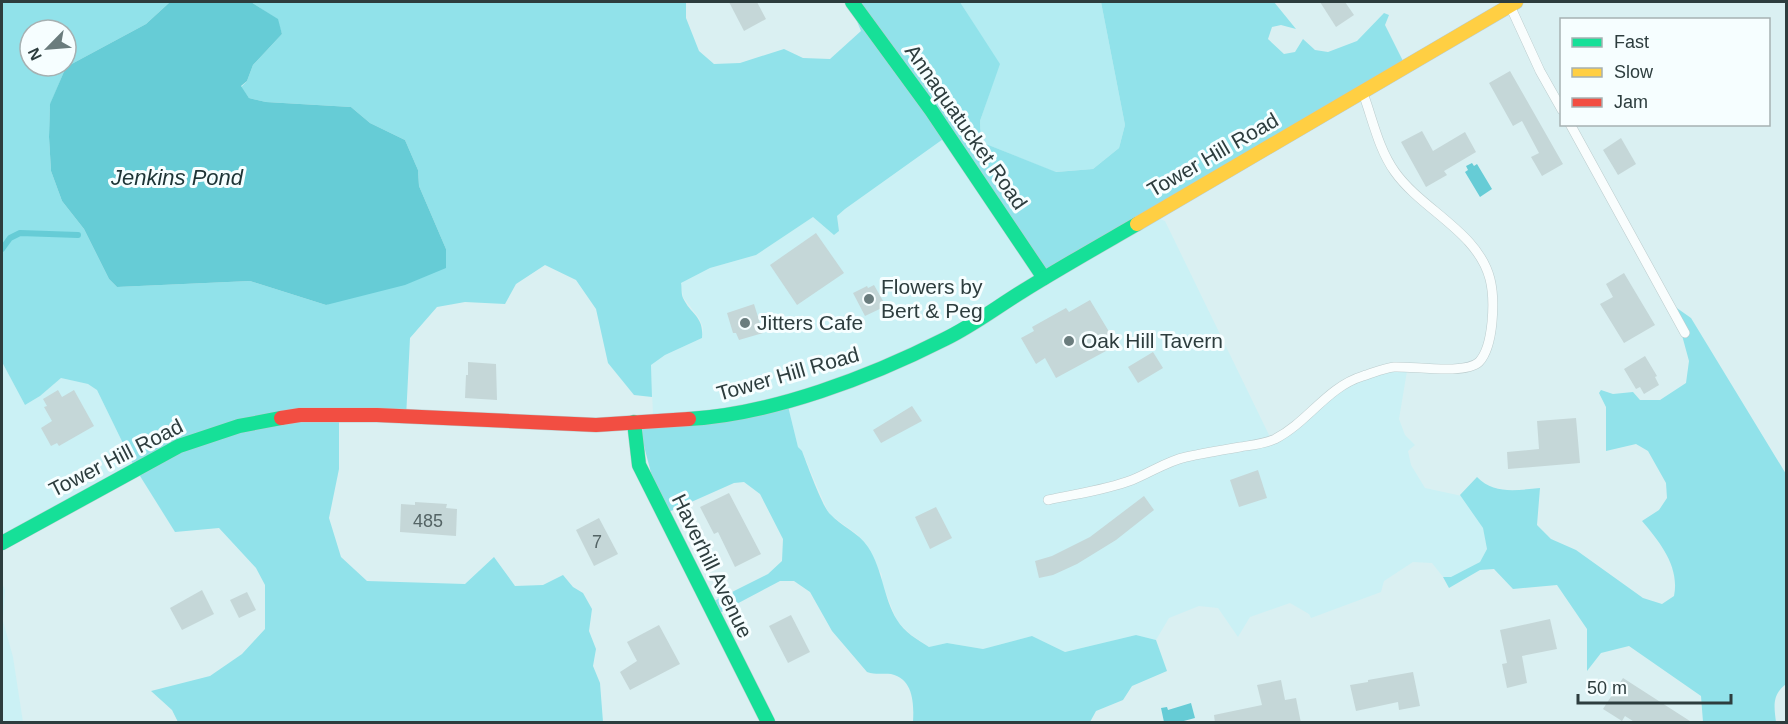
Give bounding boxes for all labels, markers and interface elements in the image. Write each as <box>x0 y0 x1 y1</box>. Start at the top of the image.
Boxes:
north arrow <box>18 18 78 78</box>
legend <box>1560 18 1770 126</box>
text: Fast <box>1614 32 1649 52</box>
street label: Annaquatucket Road <box>901 40 1032 214</box>
text: N <box>25 45 45 63</box>
text: Slow <box>1614 62 1654 82</box>
text: Jam <box>1614 92 1648 112</box>
street label: Tower Hill Road <box>1143 108 1282 201</box>
water label: Jenkins Pond <box>110 165 244 190</box>
place label: Flowers by Bert & Peg <box>881 275 983 322</box>
marker: Flowers by Bert & Peg <box>862 292 876 306</box>
place label: Jitters Cafe <box>757 311 863 334</box>
marker: Jitters Cafe <box>738 316 752 330</box>
place label: Oak Hill Tavern <box>1081 329 1223 352</box>
marker: Oak Hill Tavern <box>1062 334 1076 348</box>
street label: Tower Hill Road <box>714 342 862 405</box>
street label: Tower Hill Road <box>45 414 187 501</box>
street label: Haverhill Avenue <box>668 490 757 641</box>
house number: 485 <box>413 511 443 531</box>
house number: 7 <box>592 532 602 552</box>
scale bar <box>1578 667 1731 705</box>
text: 50 m <box>1587 678 1627 698</box>

